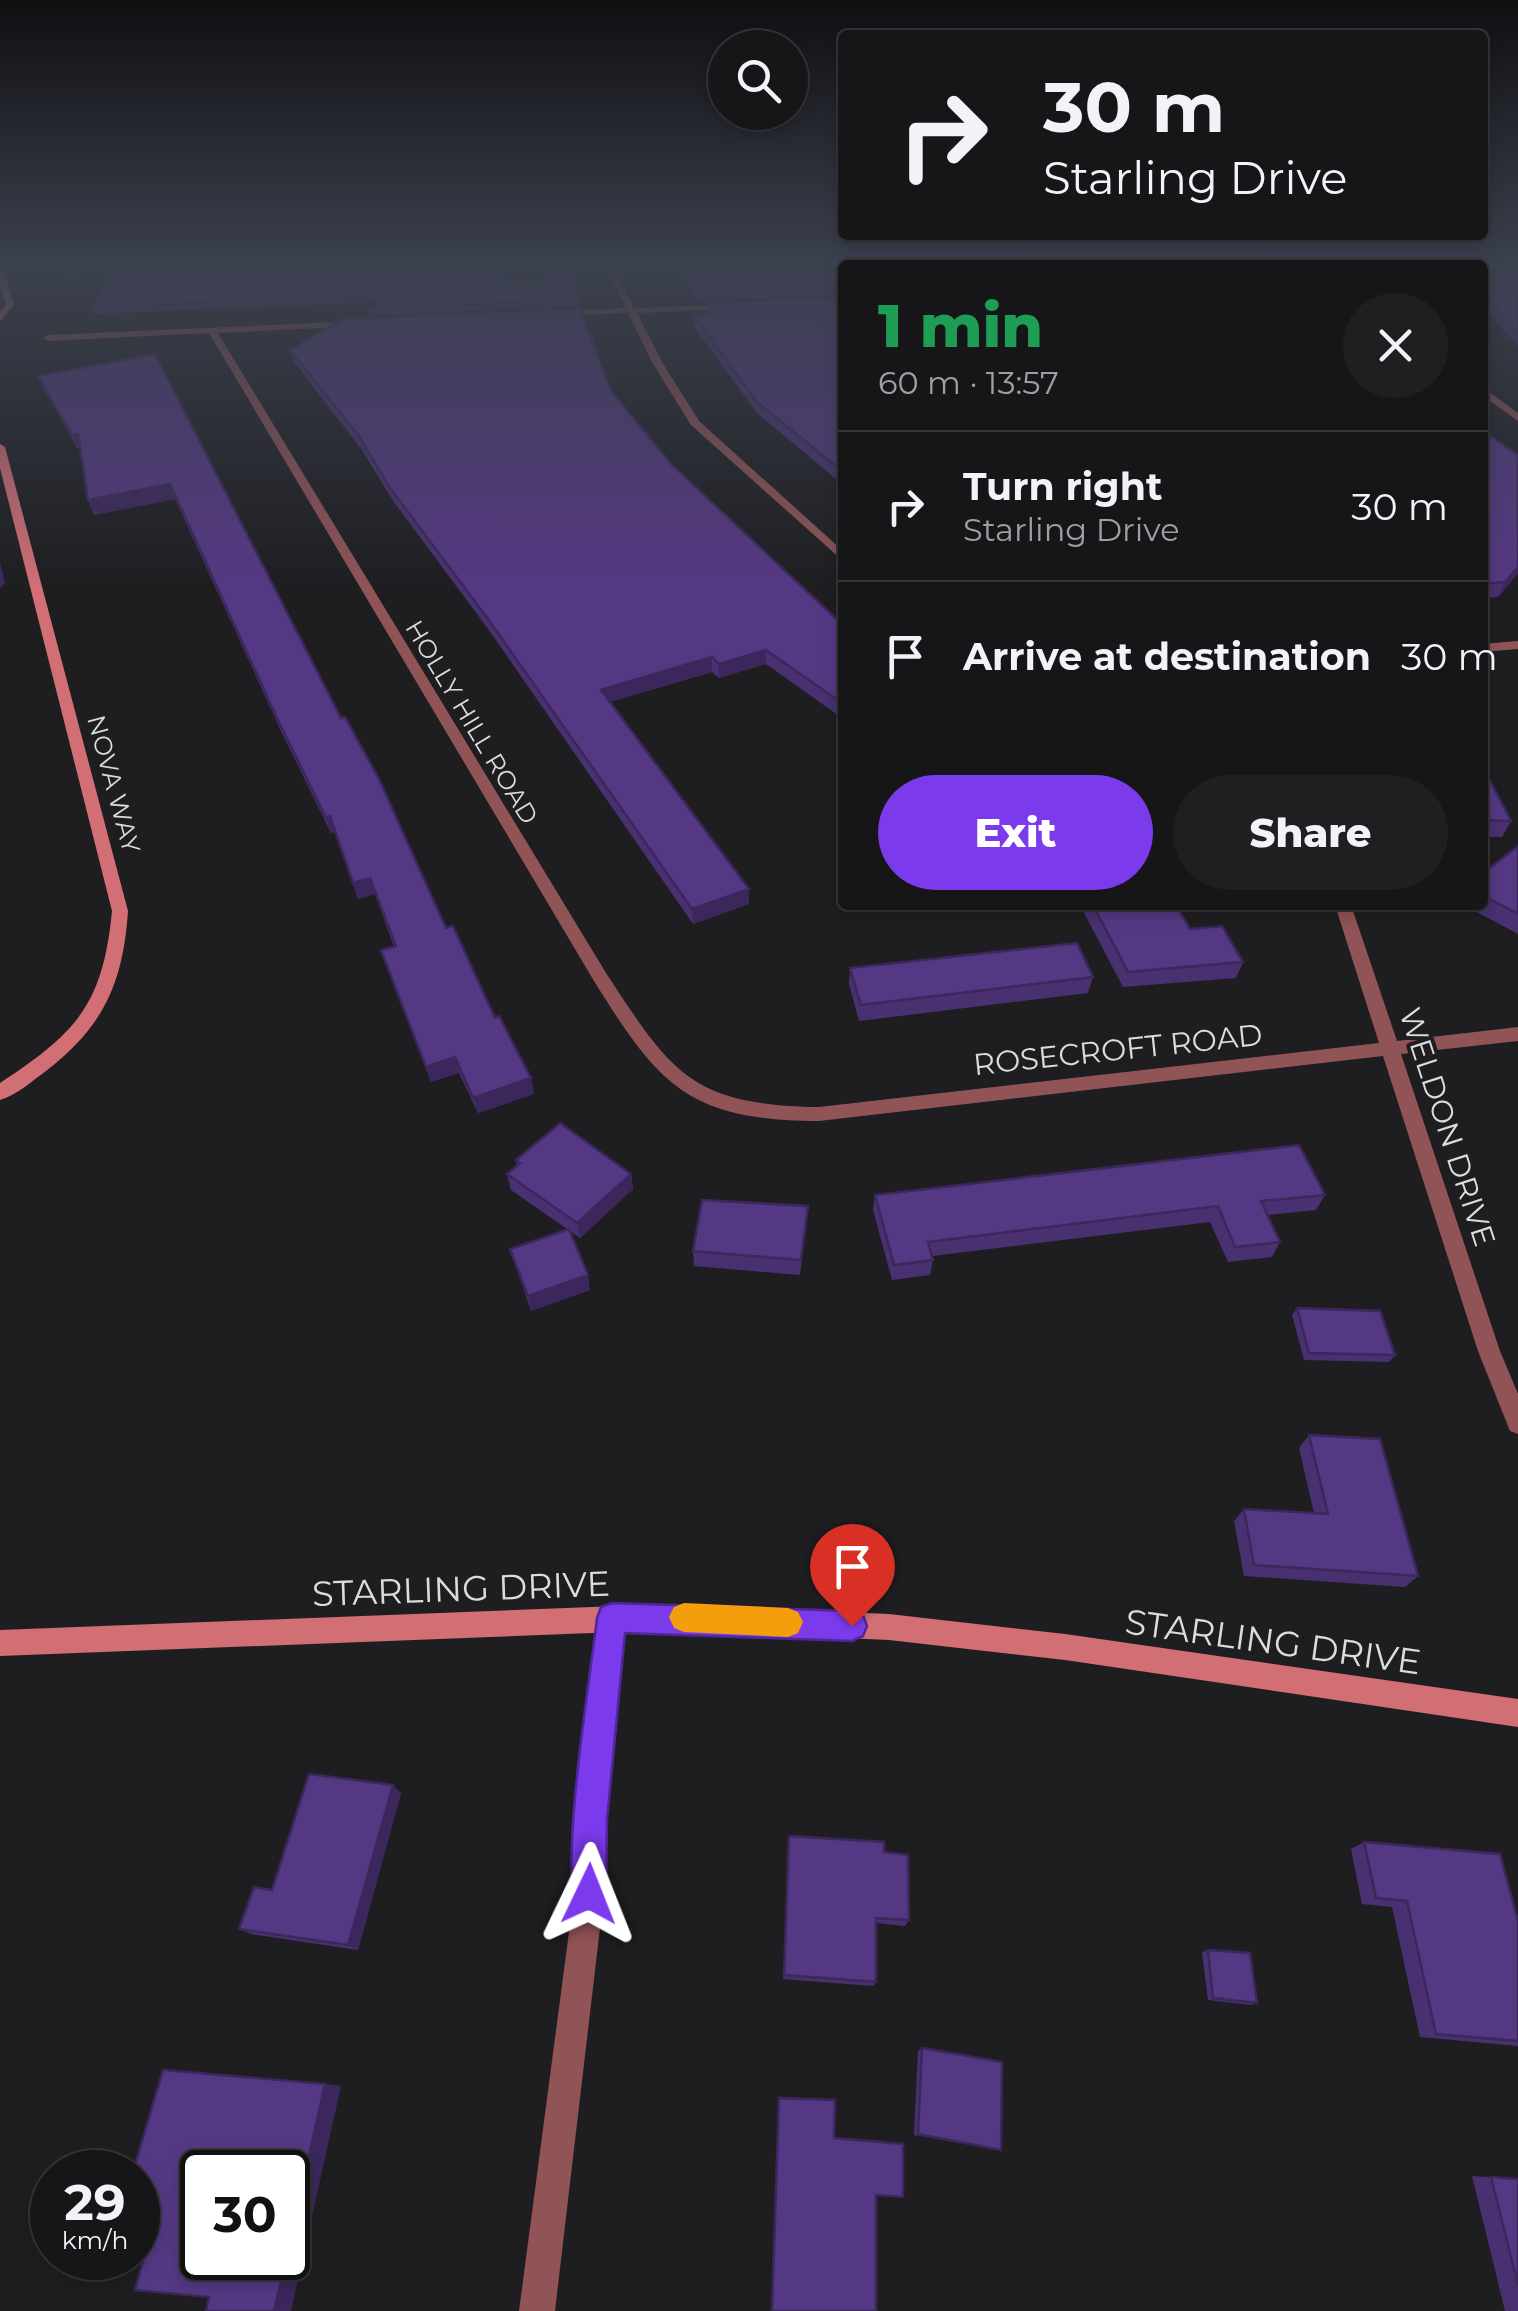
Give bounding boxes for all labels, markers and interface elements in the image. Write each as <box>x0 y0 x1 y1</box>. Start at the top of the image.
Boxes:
map controls <box>708 30 808 130</box>
button: search <box>708 30 808 130</box>
text: 30 m <box>1043 64 1225 150</box>
icon: right <box>878 70 1008 200</box>
text: Starling Drive <box>1043 150 1347 205</box>
text: 1 min <box>878 289 1043 362</box>
button: close <box>1343 293 1448 398</box>
text: 60 m · 13:57 <box>878 363 1059 402</box>
text: Turn right <box>963 463 1162 510</box>
icon: right <box>878 479 933 534</box>
text: 30 m <box>1351 483 1448 530</box>
text: Starling Drive <box>963 510 1179 549</box>
street label: HOLLY HILL ROAD <box>399 615 545 829</box>
icon: arrive <box>878 629 933 684</box>
text: Arrive at destination <box>963 633 1371 680</box>
text: 30 m <box>1401 633 1498 680</box>
street label: NOVA WAY <box>81 712 147 856</box>
button: Exit <box>878 775 1153 890</box>
button: Share <box>1173 775 1448 890</box>
street label: WELDON DRIVE <box>1391 1003 1503 1251</box>
street label: ROSECROFT ROAD <box>972 1016 1264 1083</box>
pin <box>810 1524 895 1627</box>
icon: arrive <box>825 1539 880 1594</box>
street label: STARLING DRIVE <box>311 1562 611 1615</box>
street label: STARLING DRIVE <box>1123 1599 1424 1684</box>
position arrow <box>537 1842 641 1946</box>
speed limit sign: 30 <box>180 2150 310 2280</box>
text: 29 <box>64 2172 126 2233</box>
text: km/h <box>62 2225 128 2255</box>

